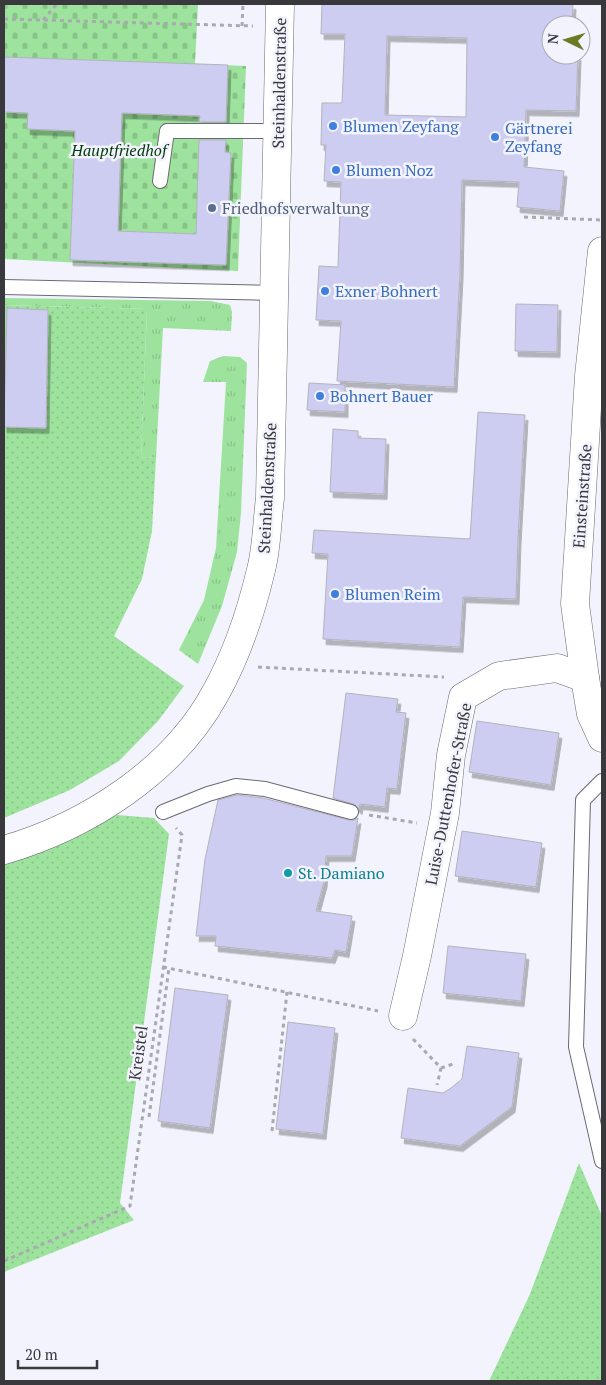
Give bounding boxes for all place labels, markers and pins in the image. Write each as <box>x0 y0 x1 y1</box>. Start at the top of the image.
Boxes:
place label: Blumen Zeyfang <box>343 115 459 137</box>
place label: Gärtnerei Zeyfang <box>505 117 573 157</box>
marker: Blumen Zeyfang <box>327 120 339 132</box>
marker: Gärtnerei Zeyfang <box>489 131 501 143</box>
place label: Blumen Noz <box>346 159 433 181</box>
marker: Blumen Noz <box>330 164 342 176</box>
place label: Friedhofsverwaltung <box>222 197 370 219</box>
marker: Friedhofsverwaltung <box>206 202 218 214</box>
place label: Exner Bohnert <box>335 280 438 302</box>
marker: Exner Bohnert <box>319 285 331 297</box>
place label: Bohnert Bauer <box>330 385 434 407</box>
marker: Bohnert Bauer <box>314 390 326 402</box>
place label: Blumen Reim <box>345 583 441 605</box>
marker: Blumen Reim <box>329 588 341 600</box>
place label: St. Damiano <box>298 862 385 884</box>
marker: St. Damiano <box>282 867 294 879</box>

